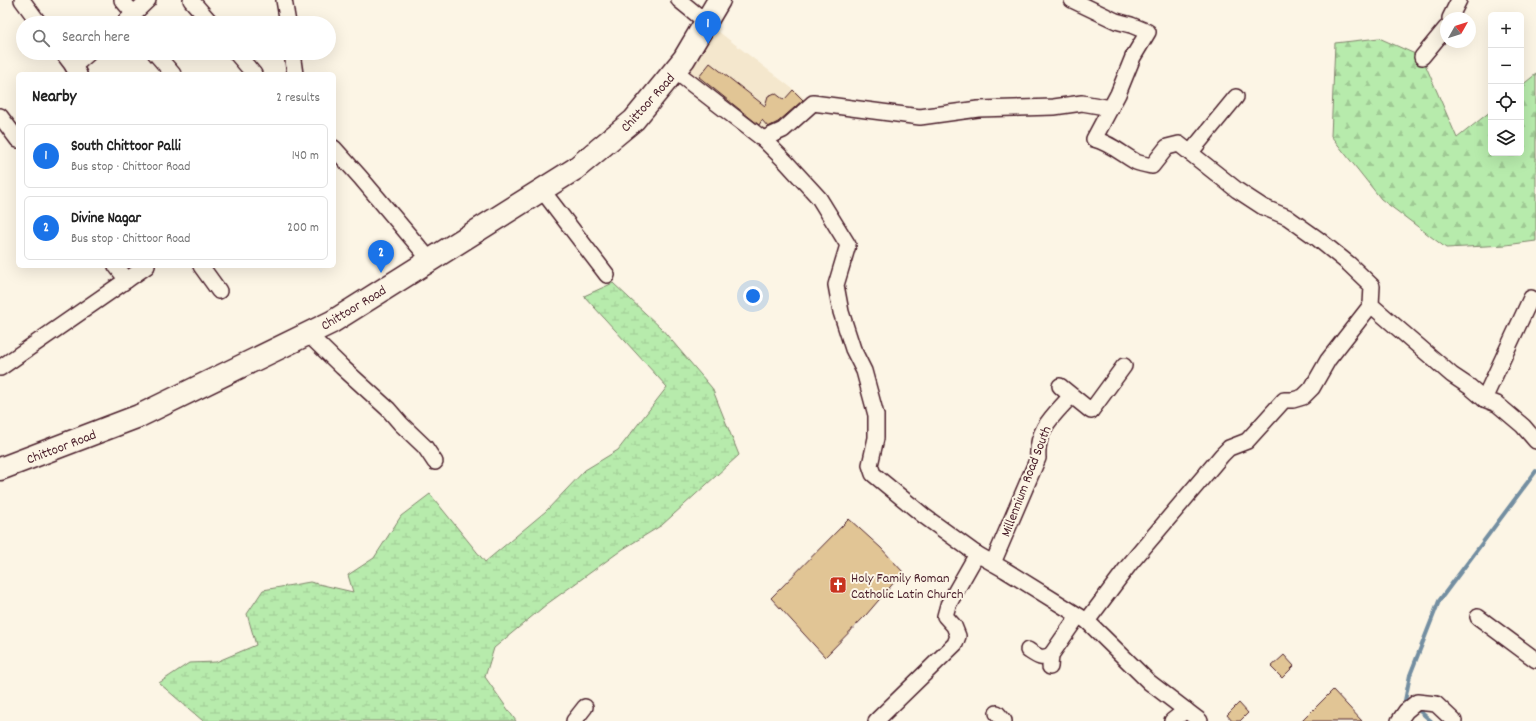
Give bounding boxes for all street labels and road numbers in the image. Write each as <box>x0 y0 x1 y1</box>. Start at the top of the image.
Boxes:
street label: Chittoor Road <box>617 69 680 137</box>
street label: Chittoor Road <box>317 281 391 336</box>
street label: Millennium Road South <box>997 423 1057 540</box>
street label: Chittoor Road <box>24 425 100 470</box>

